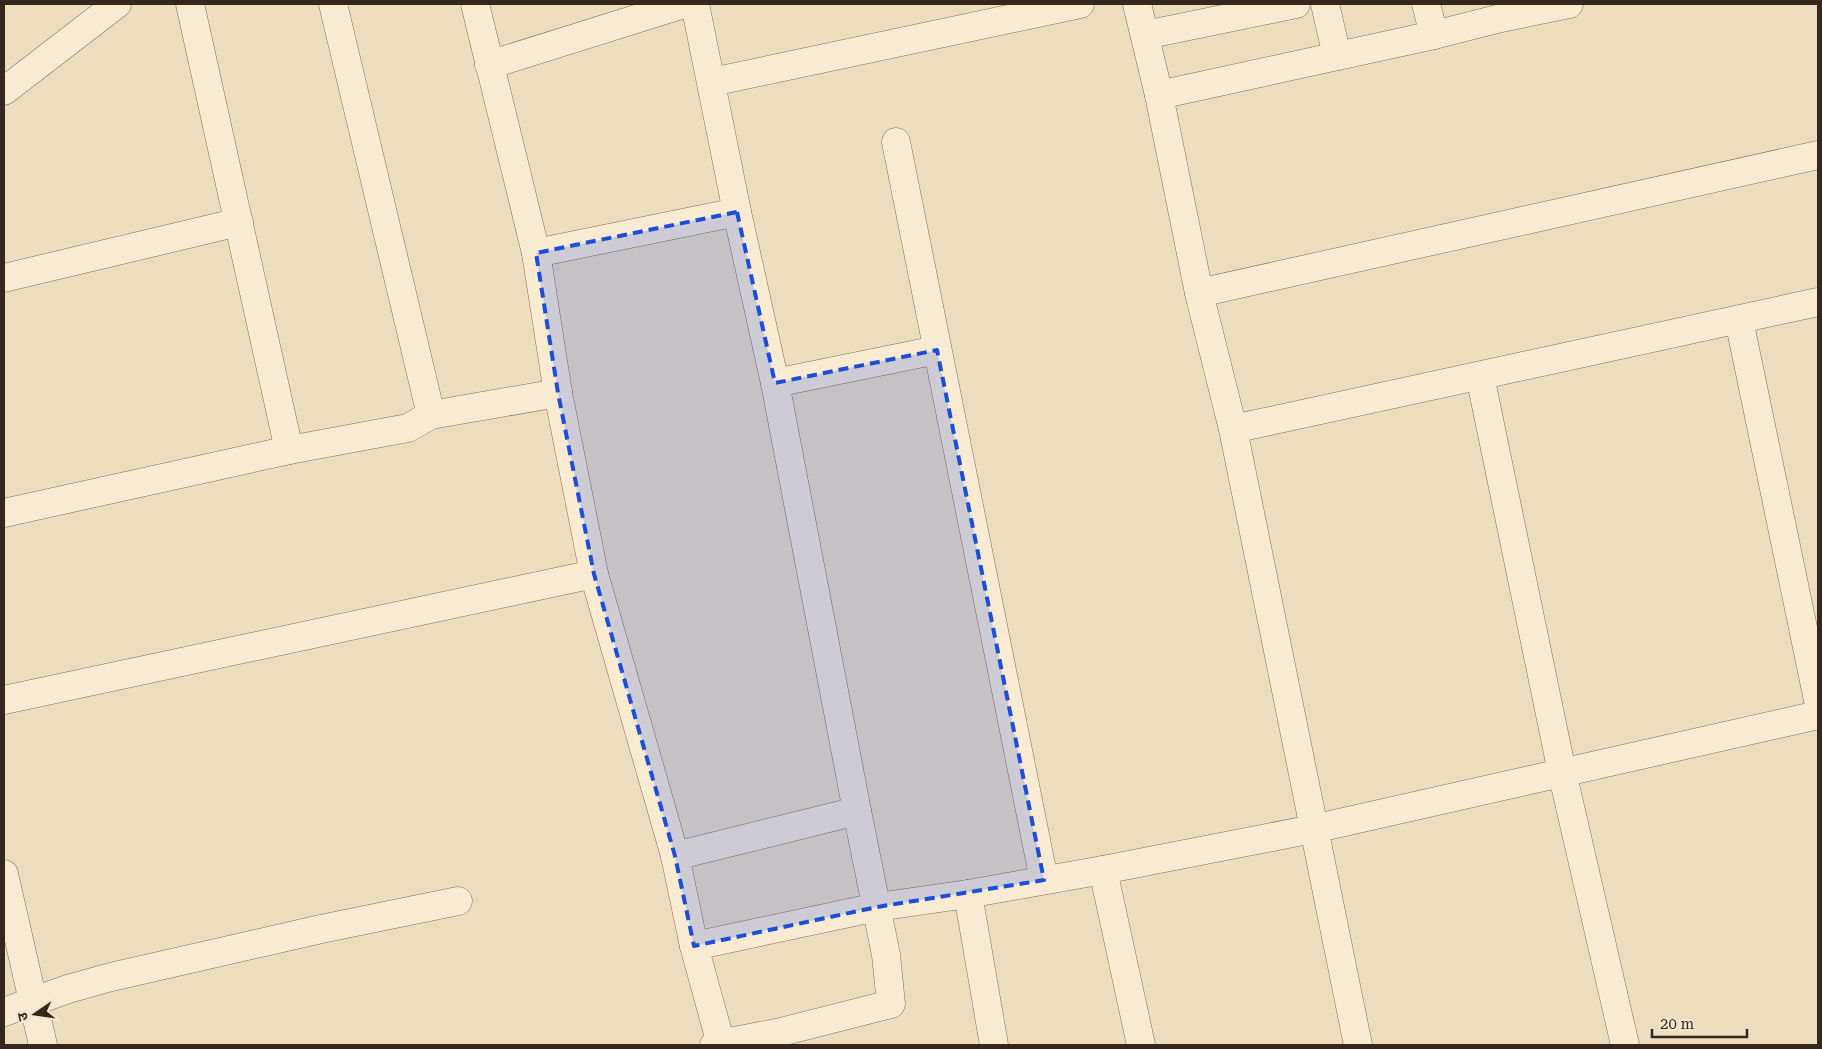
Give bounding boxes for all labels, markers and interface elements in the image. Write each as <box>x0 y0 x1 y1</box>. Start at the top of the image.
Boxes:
north arrow <box>10 989 60 1039</box>
scale bar <box>1652 1006 1747 1038</box>
text: उ <box>13 1010 31 1023</box>
text: 20 m <box>1660 1015 1695 1033</box>

